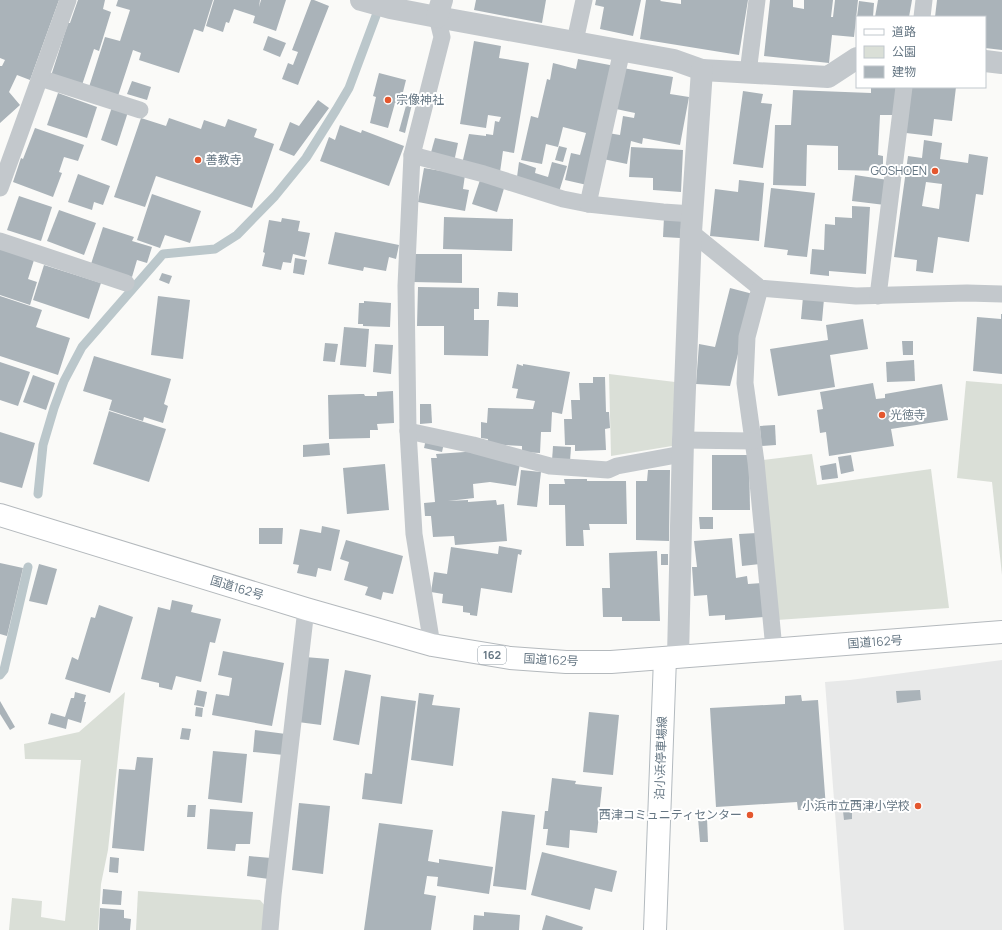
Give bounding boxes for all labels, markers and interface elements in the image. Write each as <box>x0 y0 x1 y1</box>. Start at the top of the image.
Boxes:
legend <box>856 16 986 88</box>
text: 道路 <box>892 23 916 40</box>
text: 公園 <box>892 43 916 60</box>
text: 建物 <box>892 63 916 80</box>
place label: 宗像神社 <box>396 91 444 108</box>
marker: 宗像神社 <box>383 95 393 105</box>
place label: 善教寺 <box>206 151 242 168</box>
marker: 善教寺 <box>193 155 203 165</box>
place label: GOSHOEN <box>871 162 927 179</box>
marker: GOSHOEN <box>930 166 940 176</box>
place label: 光徳寺 <box>890 406 926 423</box>
marker: 光徳寺 <box>877 410 887 420</box>
street label: 国道162号 <box>208 571 266 604</box>
street label: 国道162号 <box>847 631 903 652</box>
road number: 162 <box>478 646 506 664</box>
street label: 国道162号 <box>523 650 579 669</box>
street label: 泊小浜停車場線 <box>651 716 670 800</box>
place label: 小浜市立西津小学校 <box>802 797 910 814</box>
marker: 小浜市立西津小学校 <box>913 801 923 811</box>
place label: 西津コミュニティセンター <box>599 806 742 823</box>
marker: 西津コミュニティセンター <box>745 810 755 820</box>

